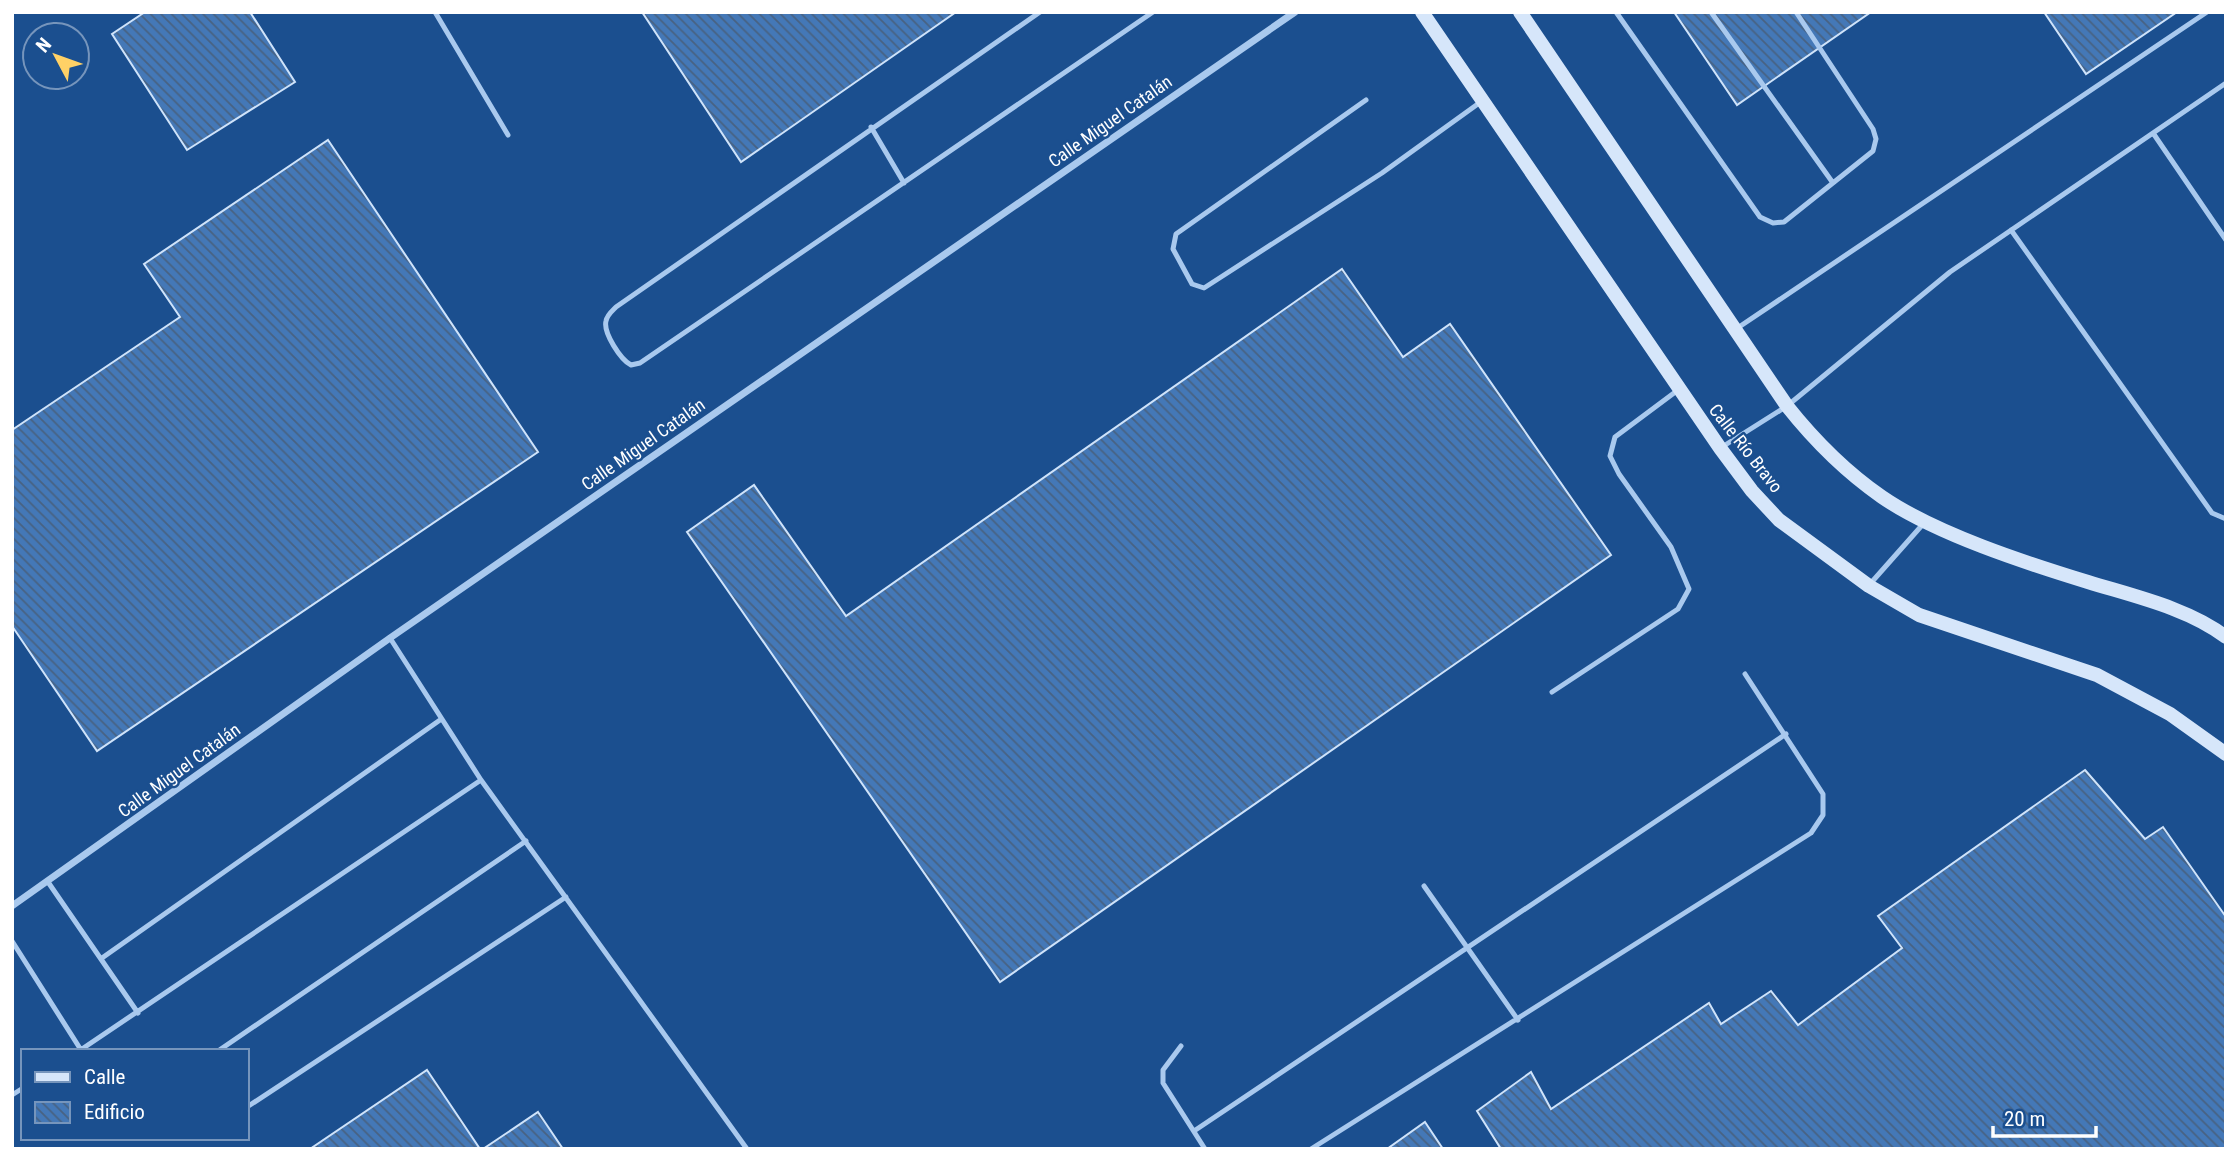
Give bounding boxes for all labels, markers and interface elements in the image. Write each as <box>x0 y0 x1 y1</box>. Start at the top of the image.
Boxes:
north arrow <box>21 21 91 91</box>
text: N <box>31 33 56 57</box>
street label: Calle Miguel Catalán <box>1044 71 1176 171</box>
street label: Calle Miguel Catalán <box>577 394 709 494</box>
street label: Calle Río Bravo <box>1705 400 1787 496</box>
street label: Calle Miguel Catalán <box>114 719 244 821</box>
legend <box>21 1049 248 1140</box>
text: Calle <box>84 1065 126 1089</box>
scale bar <box>1993 1094 2096 1138</box>
text: Edificio <box>84 1100 145 1124</box>
text: 20 m <box>2004 1107 2045 1131</box>

